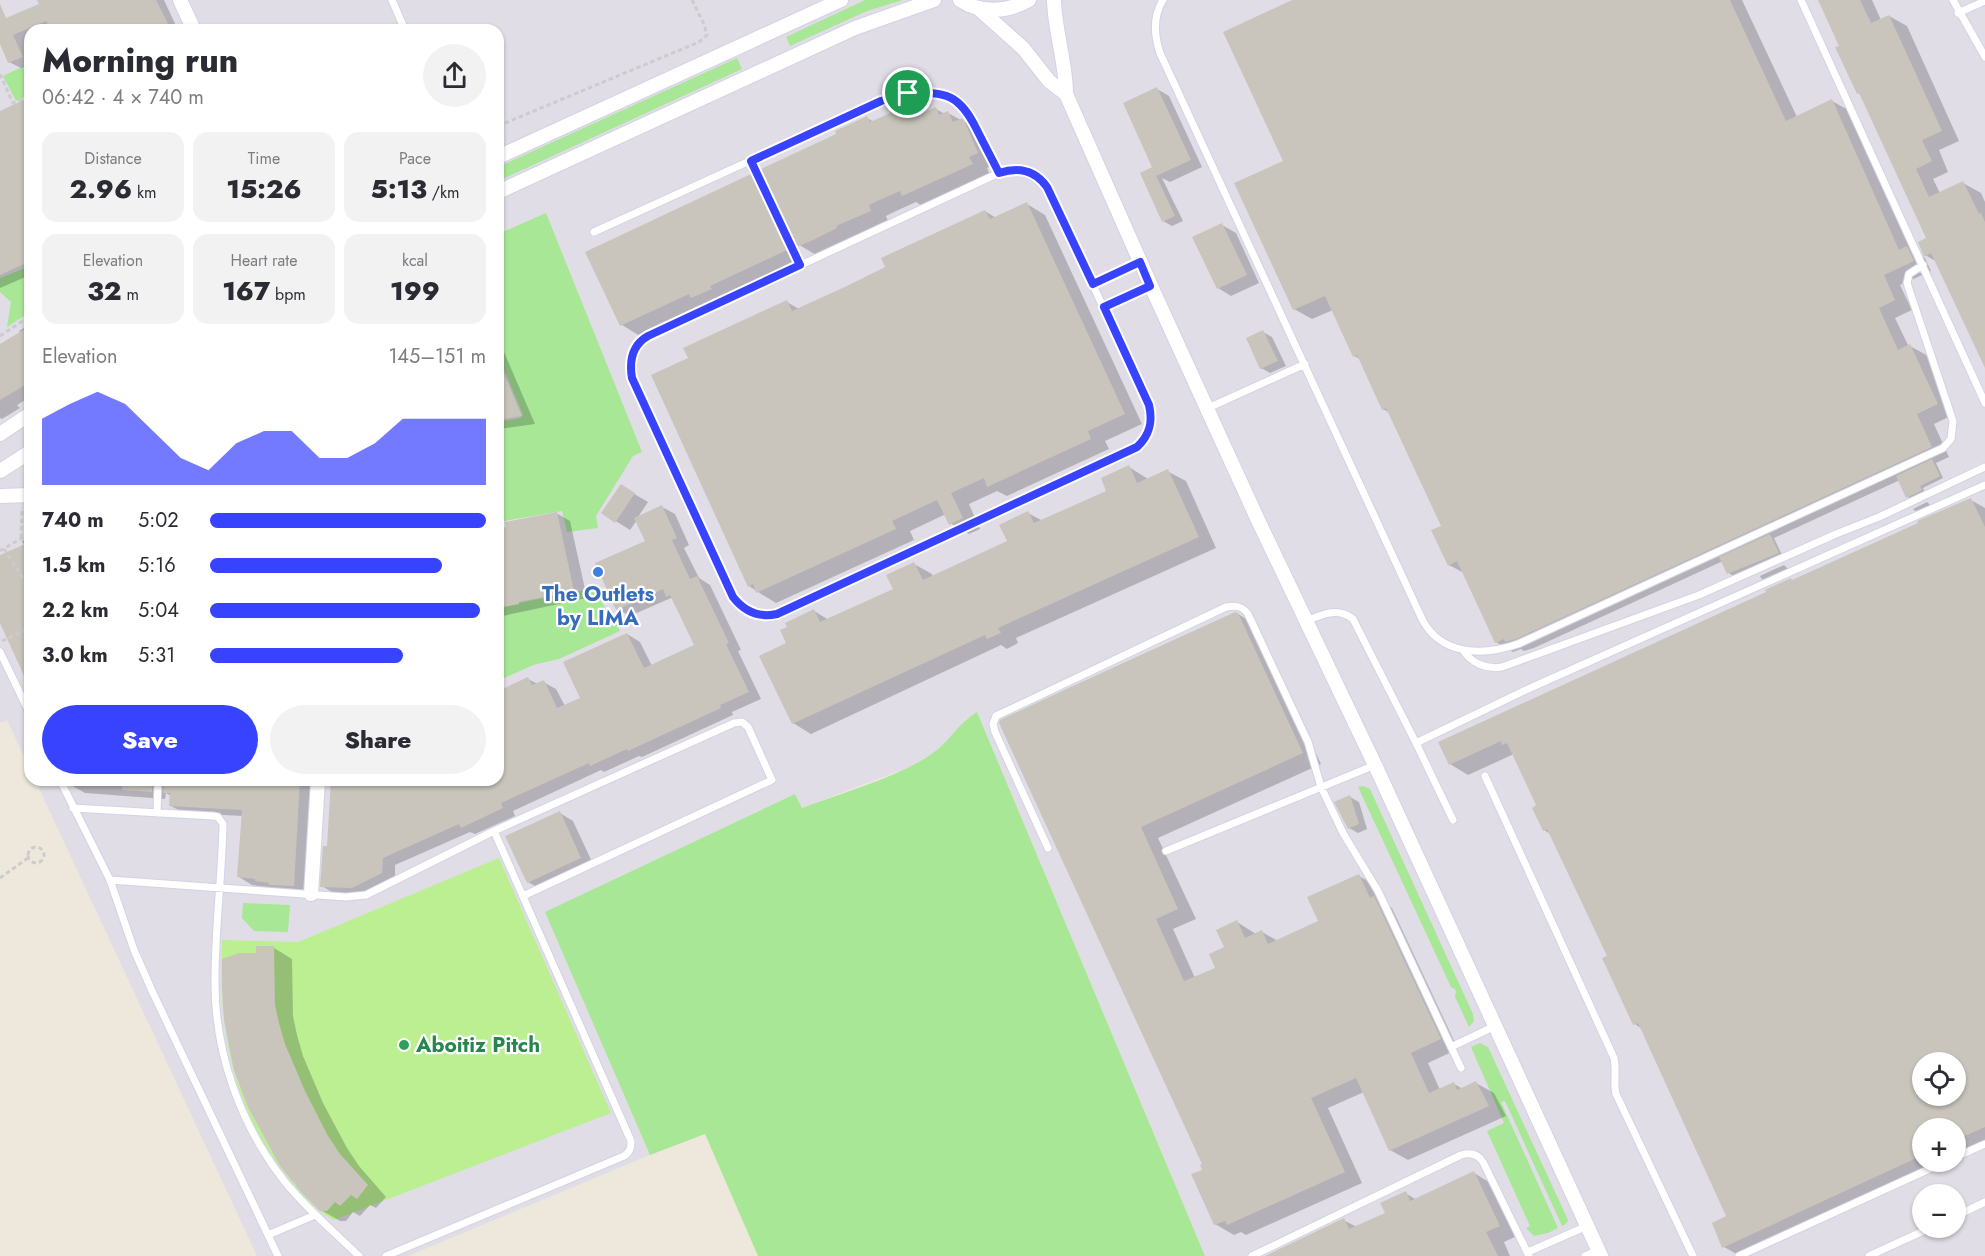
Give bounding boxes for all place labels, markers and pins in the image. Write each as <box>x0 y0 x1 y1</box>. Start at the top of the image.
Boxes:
pin <box>882 67 933 118</box>
marker: The Outlets by LIMA <box>591 565 605 579</box>
place label: The Outlets by LIMA <box>542 579 654 633</box>
place label: Aboitiz Pitch <box>415 1030 540 1060</box>
marker: Aboitiz Pitch <box>397 1038 411 1052</box>

